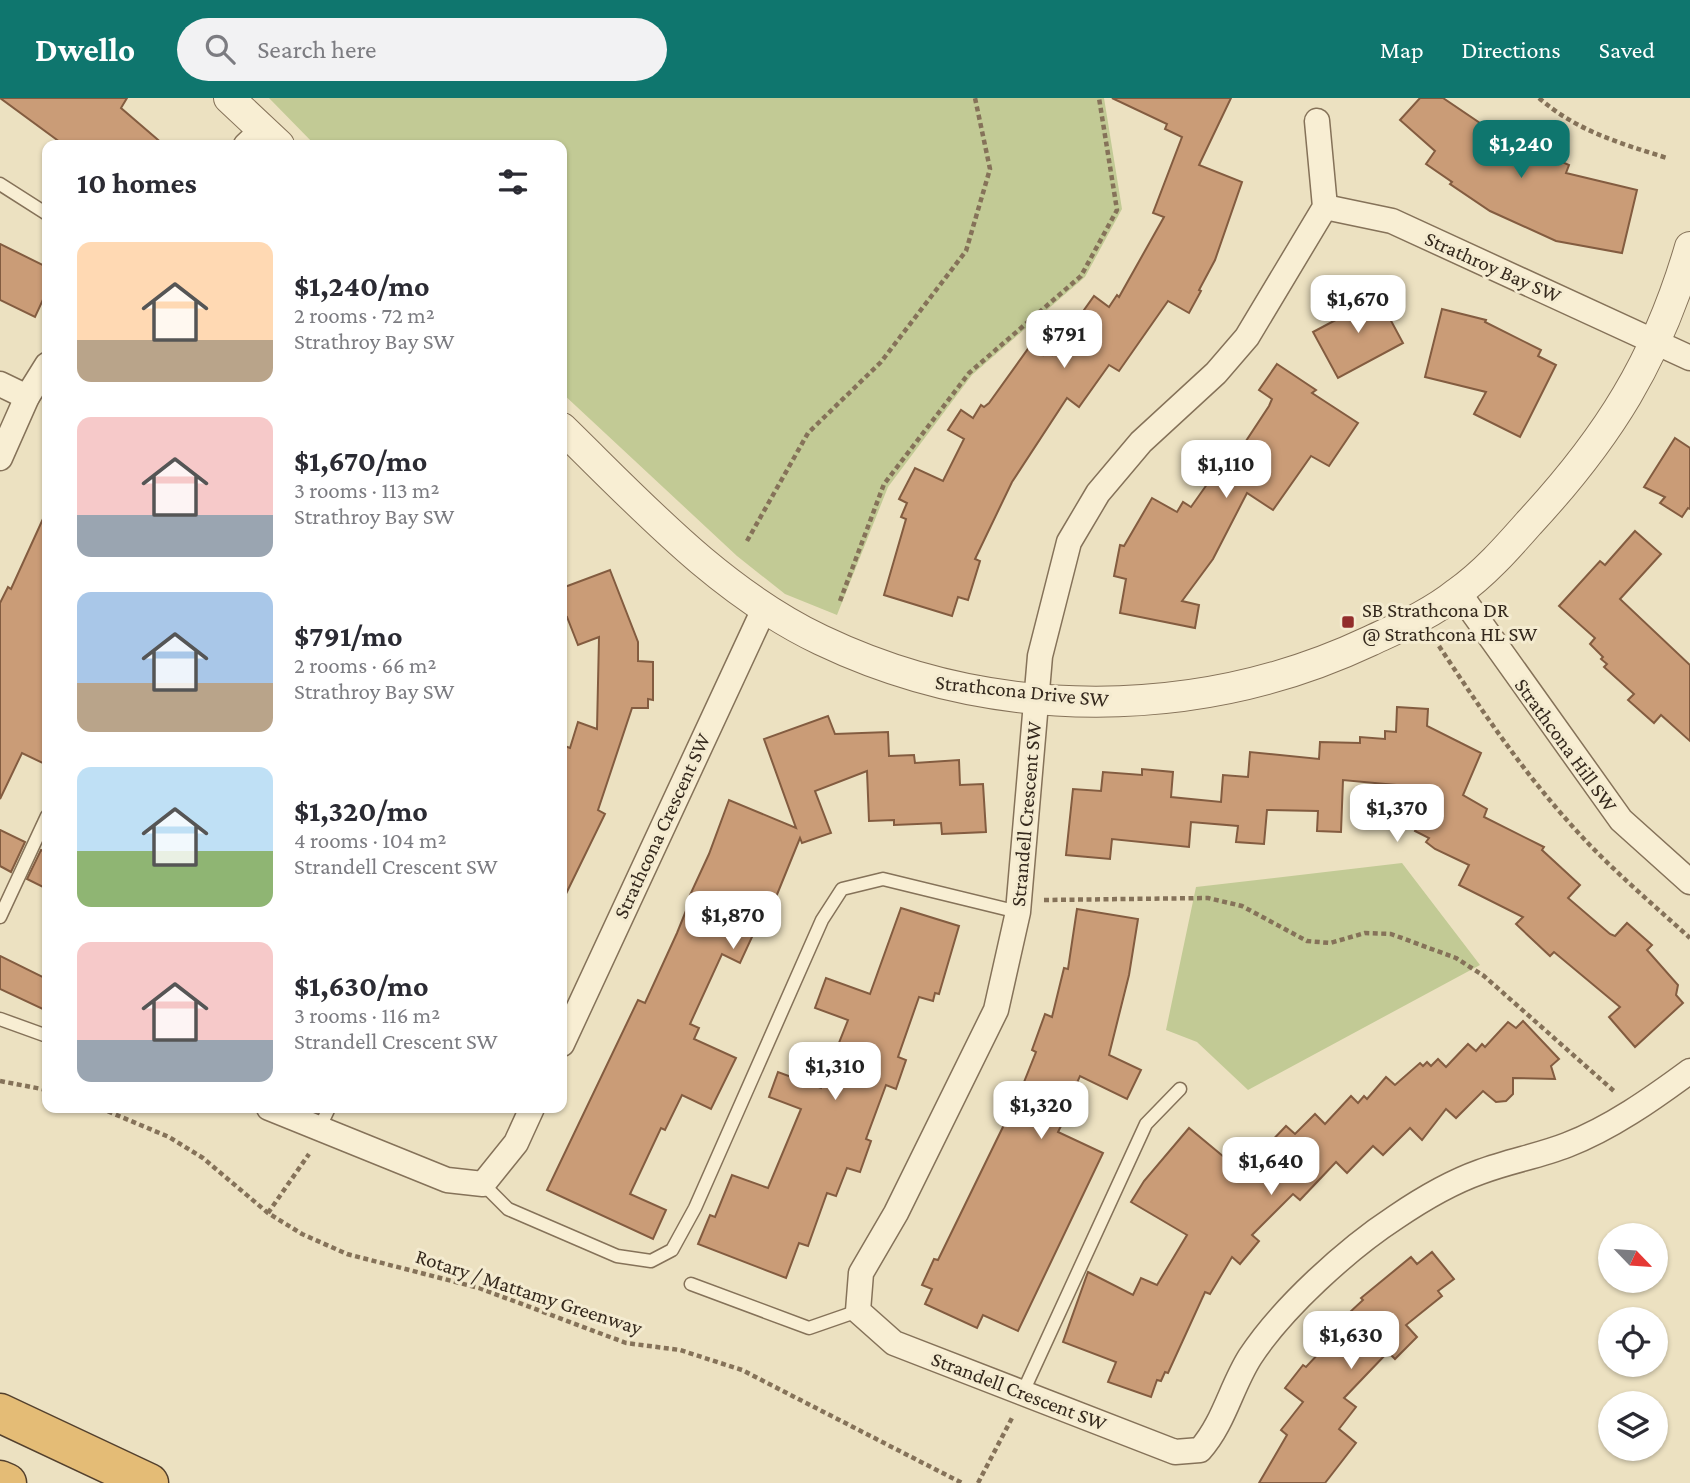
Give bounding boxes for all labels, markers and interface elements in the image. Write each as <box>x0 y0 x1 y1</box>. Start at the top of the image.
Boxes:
search box <box>177 18 667 81</box>
icon: search <box>201 30 239 68</box>
text: Dwello <box>35 31 135 68</box>
text: Search here <box>257 35 377 64</box>
text: Map <box>1380 36 1424 63</box>
text: Directions <box>1462 36 1561 63</box>
text: Saved <box>1599 36 1655 63</box>
pin: $1,240 <box>1464 120 1578 180</box>
text: $1,240 <box>1489 130 1553 156</box>
icon: filters <box>494 163 532 201</box>
text: 10 homes <box>77 166 197 199</box>
street label: Strathroy Bay SW <box>1421 226 1565 308</box>
text: $1,240/mo <box>294 269 430 302</box>
icon: home <box>133 270 217 354</box>
pin: $1,670 <box>1301 275 1415 335</box>
text: $1,670 <box>1327 285 1389 311</box>
text: 2 rooms · 72 m² <box>294 302 435 328</box>
pin: $791 <box>1023 310 1105 370</box>
text: $791 <box>1042 320 1086 346</box>
text: Strathroy Bay SW <box>294 328 454 354</box>
pin: $1,110 <box>1169 440 1283 500</box>
text: $1,670/mo <box>294 444 427 477</box>
icon: home <box>133 445 217 529</box>
text: $1,110 <box>1197 450 1255 476</box>
text: 3 rooms · 113 m² <box>294 477 439 503</box>
text: Strathroy Bay SW <box>294 503 454 529</box>
place label: SB Strathcona DR @ Strathcona HL SW <box>1362 598 1538 646</box>
marker: SB Strathcona DR @ Strathcona HL SW <box>1340 614 1356 630</box>
text: $791/mo <box>294 619 403 652</box>
icon: home <box>133 620 217 704</box>
text: 2 rooms · 66 m² <box>294 652 437 678</box>
street label: Strathcona Drive SW <box>934 670 1111 712</box>
street label: Strathcona Hill SW <box>1510 674 1623 817</box>
text: Strathroy Bay SW <box>294 678 454 704</box>
street label: Strandell Crescent SW <box>1006 720 1046 908</box>
street label: Strathcona Crescent SW <box>609 729 716 922</box>
pin: $1,370 <box>1340 784 1454 844</box>
text: $1,320/mo <box>294 794 428 827</box>
text: $1,370 <box>1366 794 1428 820</box>
icon: home <box>133 795 217 879</box>
text: 4 rooms · 104 m² <box>294 827 446 853</box>
text: Strandell Crescent SW <box>294 853 498 879</box>
pin: $1,870 <box>676 892 790 951</box>
text: $1,870 <box>701 901 765 927</box>
text: $1,630/mo <box>294 969 429 1002</box>
icon: home <box>133 970 217 1054</box>
text: 3 rooms · 116 m² <box>294 1002 440 1028</box>
text: Strandell Crescent SW <box>294 1028 498 1054</box>
pin: $1,310 <box>778 1042 892 1102</box>
text: $1,310 <box>805 1052 865 1078</box>
pin: $1,320 <box>984 1082 1098 1141</box>
text: $1,320 <box>1009 1091 1073 1117</box>
pin: $1,640 <box>1214 1138 1328 1197</box>
text: $1,640 <box>1238 1147 1304 1173</box>
north arrow <box>1598 1223 1668 1293</box>
map controls <box>1598 1223 1668 1461</box>
street label: Rotary / Mattamy Greenway <box>413 1244 646 1340</box>
button: locate <box>1598 1307 1668 1377</box>
pin: $1,630 <box>1294 1312 1408 1371</box>
text: $1,630 <box>1319 1321 1383 1347</box>
street label: Strandell Crescent SW <box>928 1346 1111 1436</box>
button: layers <box>1598 1391 1668 1461</box>

